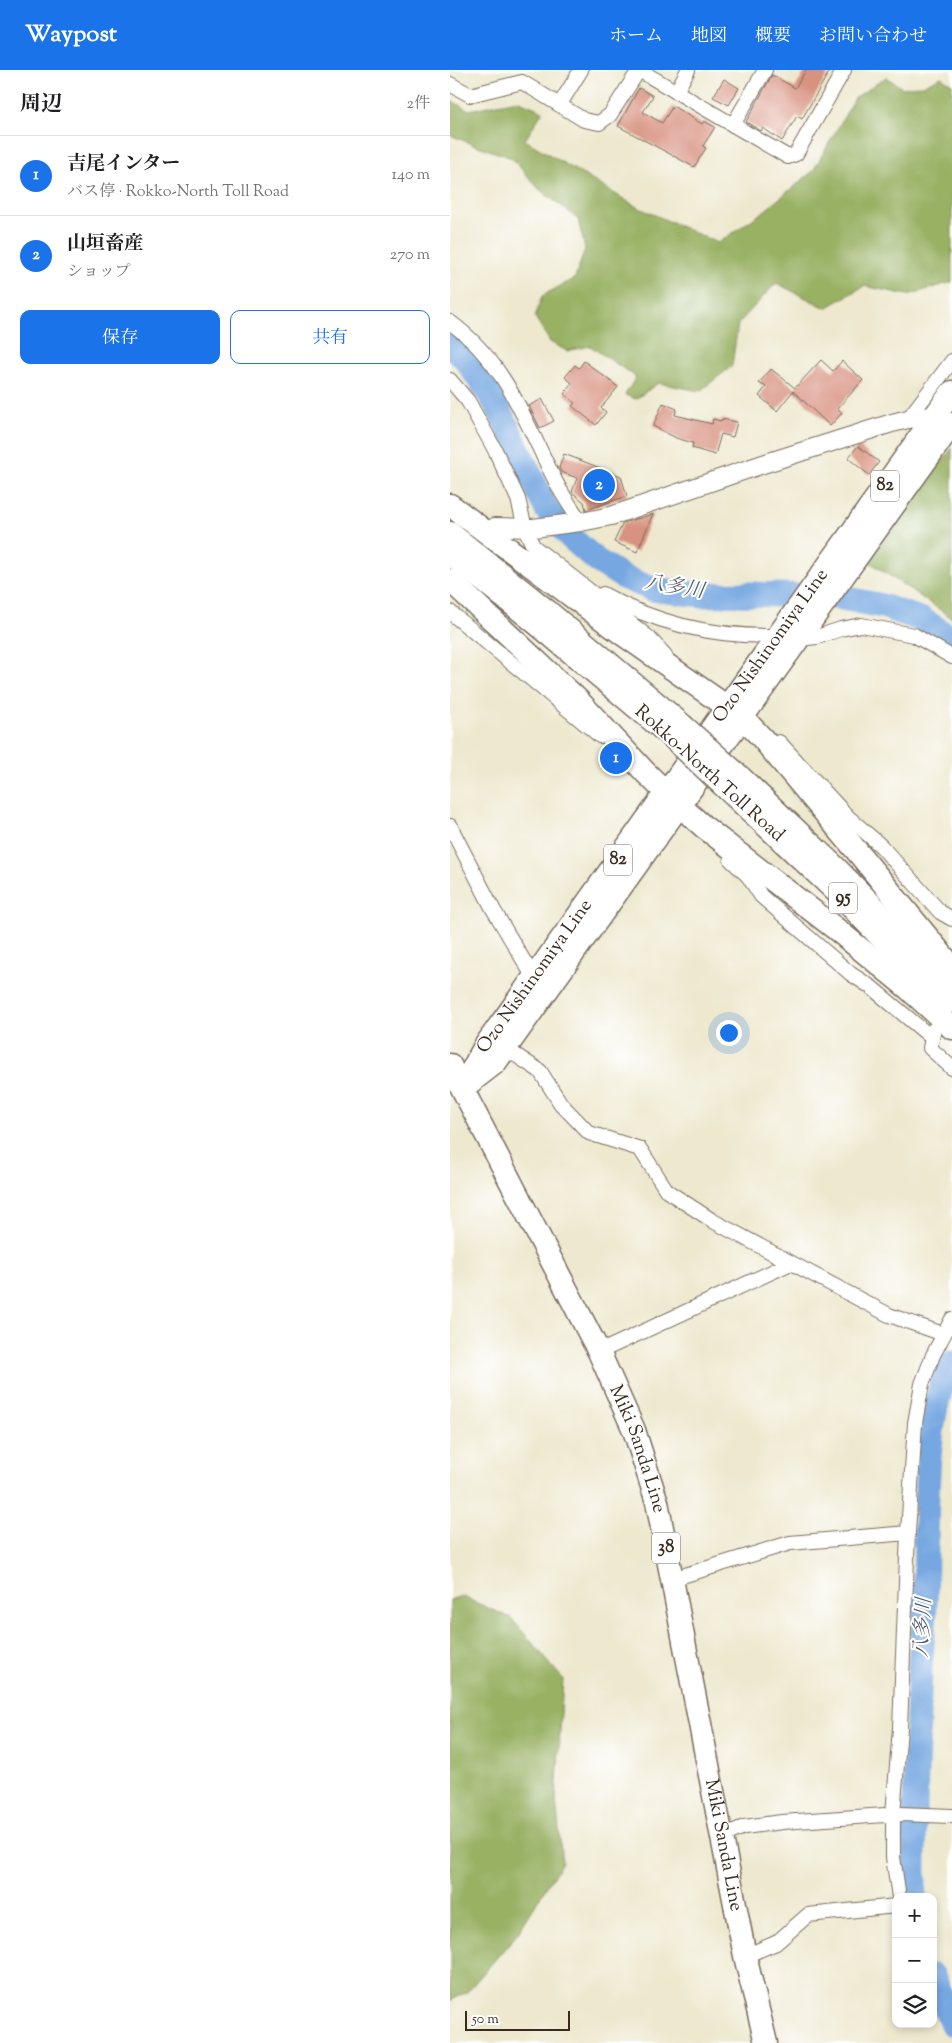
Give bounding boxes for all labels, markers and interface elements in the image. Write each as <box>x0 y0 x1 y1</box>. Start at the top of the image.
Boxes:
text: Waypost <box>25 18 117 52</box>
text: ホーム <box>609 24 663 50</box>
text: 地図 <box>691 24 727 50</box>
text: 概要 <box>755 24 791 50</box>
text: お問い合わせ <box>819 24 927 50</box>
text: 周辺 <box>20 90 62 120</box>
text: 2件 <box>407 93 430 116</box>
text: 吉尾インター <box>67 151 180 178</box>
text: 1 <box>33 164 39 187</box>
text: 140 m <box>392 164 430 187</box>
text: バス停 · Rokko-North Toll Road <box>67 181 289 204</box>
text: 山垣畜産 <box>67 231 143 258</box>
text: 2 <box>32 244 40 267</box>
text: 270 m <box>390 244 430 267</box>
text: ショップ <box>67 261 131 284</box>
button: 保存 <box>20 310 220 364</box>
button: 共有 <box>230 310 430 364</box>
pin: 2 <box>583 466 615 504</box>
road number: 82 <box>871 471 899 502</box>
street label: Ozo Nishinomiya Line <box>706 563 835 729</box>
water label: 八多川 <box>642 569 708 607</box>
street label: Rokko-North Toll Road <box>628 699 790 849</box>
pin: 1 <box>600 739 632 777</box>
road number: 82 <box>604 844 632 876</box>
road number: 95 <box>829 882 857 914</box>
street label: Ozo Nishinomiya Line <box>470 894 599 1059</box>
your location <box>716 1020 742 1046</box>
street label: Miki Sanda Line <box>602 1381 672 1515</box>
road number: 38 <box>652 1532 680 1564</box>
water label: 八多川 <box>908 1595 940 1659</box>
street label: Miki Sanda Line <box>697 1777 750 1914</box>
map controls <box>892 1893 937 2028</box>
button: + <box>892 1893 937 1938</box>
button: − <box>892 1938 937 1983</box>
button: layers <box>892 1983 937 2028</box>
scale bar <box>465 2008 570 2031</box>
text: 50 m <box>472 2010 499 2030</box>

